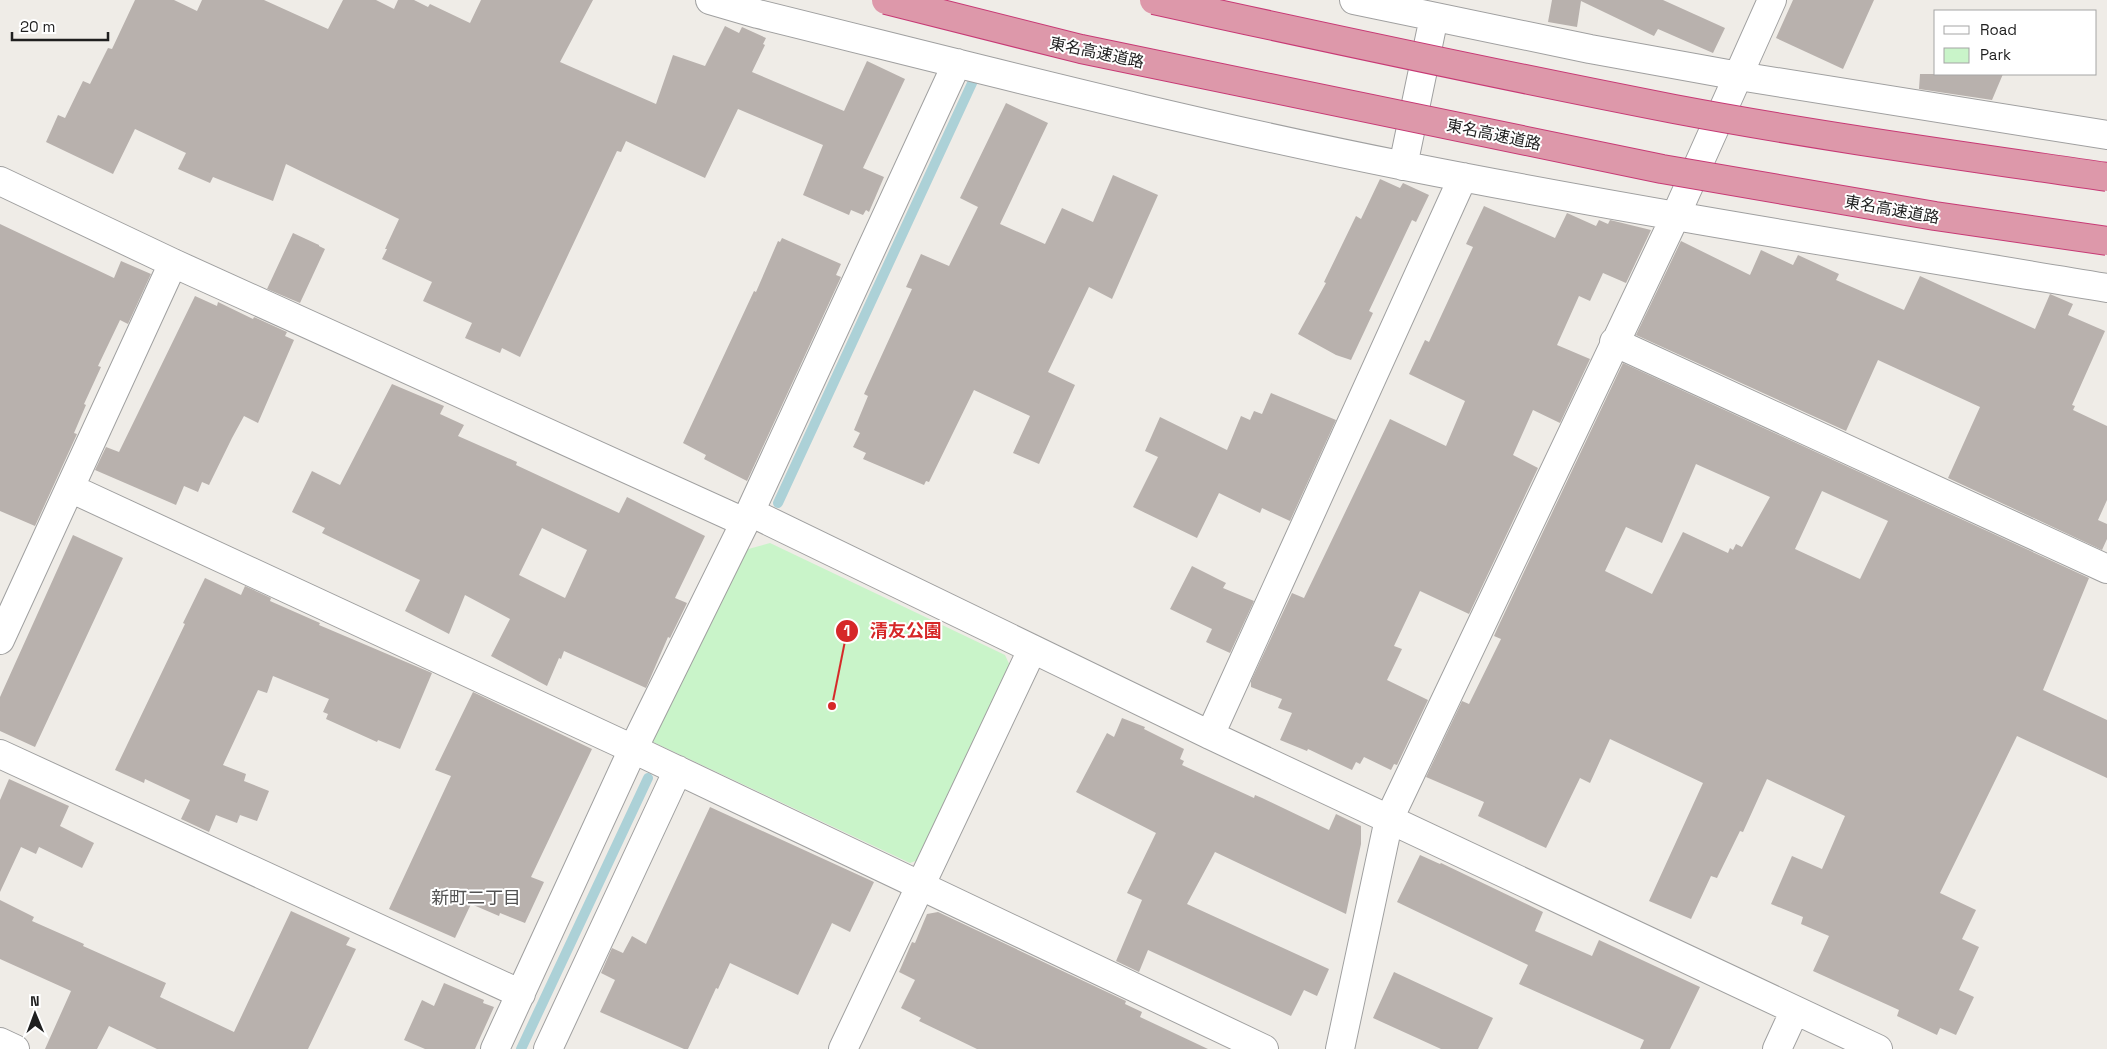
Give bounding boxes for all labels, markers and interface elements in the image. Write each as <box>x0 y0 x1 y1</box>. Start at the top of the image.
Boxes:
scale bar <box>12 10 109 42</box>
legend <box>1934 10 2097 75</box>
text: 20 m <box>20 17 55 36</box>
text: Road <box>1980 20 2017 39</box>
street label: 東名高速道路 <box>1048 32 1146 73</box>
text: Park <box>1980 45 2011 64</box>
street label: 東名高速道路 <box>1445 114 1543 155</box>
street label: 東名高速道路 <box>1843 191 1941 228</box>
callout: 清友公園 <box>835 614 952 647</box>
text: 清友公園 <box>870 619 942 642</box>
text: 1 <box>844 621 850 640</box>
district label: 新町二丁目 <box>431 886 521 909</box>
north arrow <box>10 989 60 1039</box>
text: N <box>30 992 40 1010</box>

